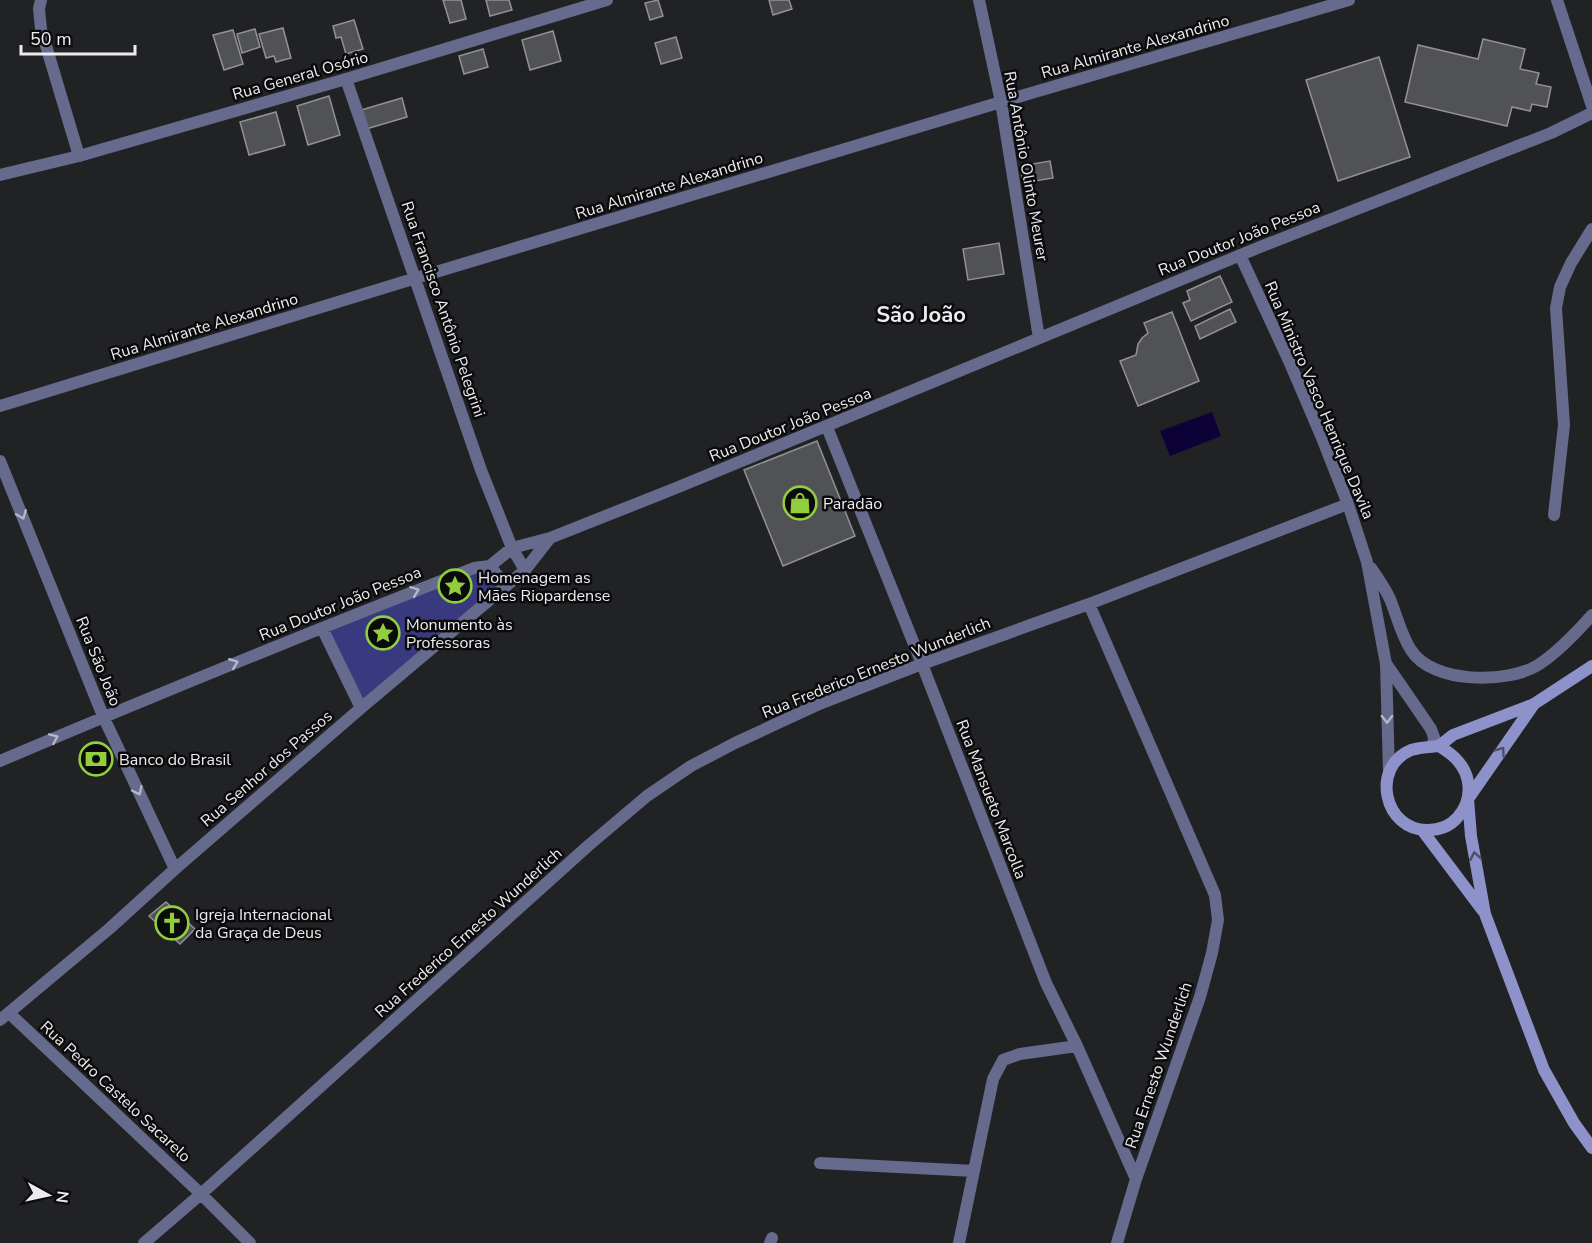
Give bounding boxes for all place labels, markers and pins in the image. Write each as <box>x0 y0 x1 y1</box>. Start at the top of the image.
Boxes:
shop icon: Paradão <box>782 485 818 521</box>
place label: Paradão <box>823 493 882 515</box>
place label: Homenagem as Mães Riopardense <box>478 567 610 607</box>
place icon: Homenagem as Mães Riopardense <box>437 568 473 604</box>
place label: Monumento às Professoras <box>406 614 513 654</box>
place icon: Monumento às Professoras <box>365 615 401 651</box>
bank icon: Banco do Brasil <box>78 741 114 777</box>
place label: Banco do Brasil <box>119 749 231 771</box>
place label: Igreja Internacional da Graça de Deus <box>195 904 332 944</box>
church icon: Igreja Internacional da Graça de Deus <box>154 905 190 941</box>

